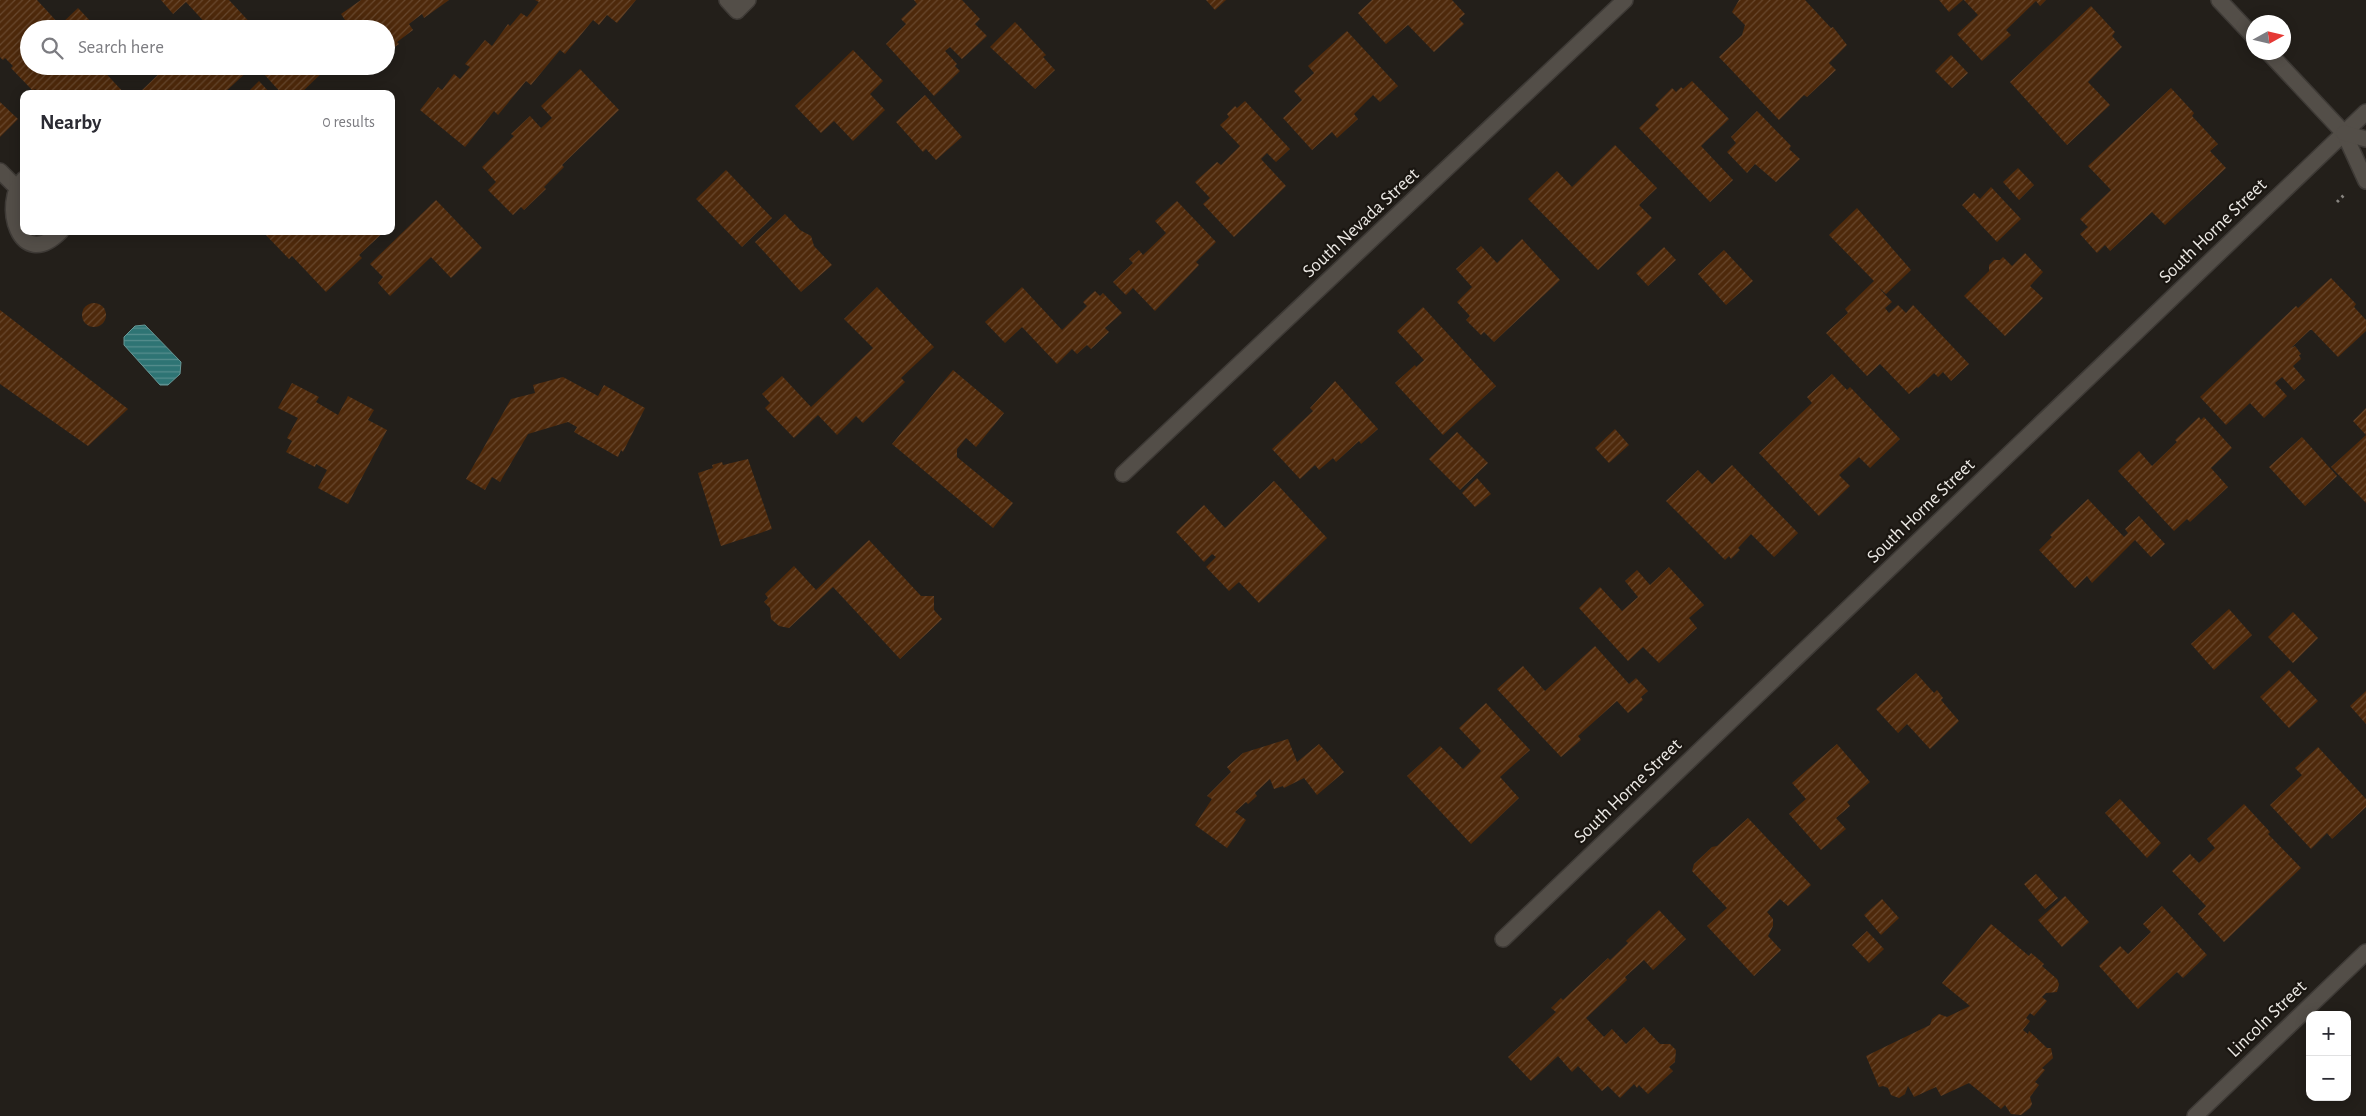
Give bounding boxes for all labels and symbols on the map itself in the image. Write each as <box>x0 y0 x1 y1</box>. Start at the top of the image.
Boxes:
north arrow <box>2246 15 2291 60</box>
street label: South Nevada Street <box>1299 165 1423 281</box>
street label: South Horne Street <box>2156 175 2270 287</box>
street label: South Horne Street <box>1864 455 1978 567</box>
street label: South Horne Street <box>1571 735 1685 847</box>
street label: Lincoln Street <box>2224 977 2310 1061</box>

